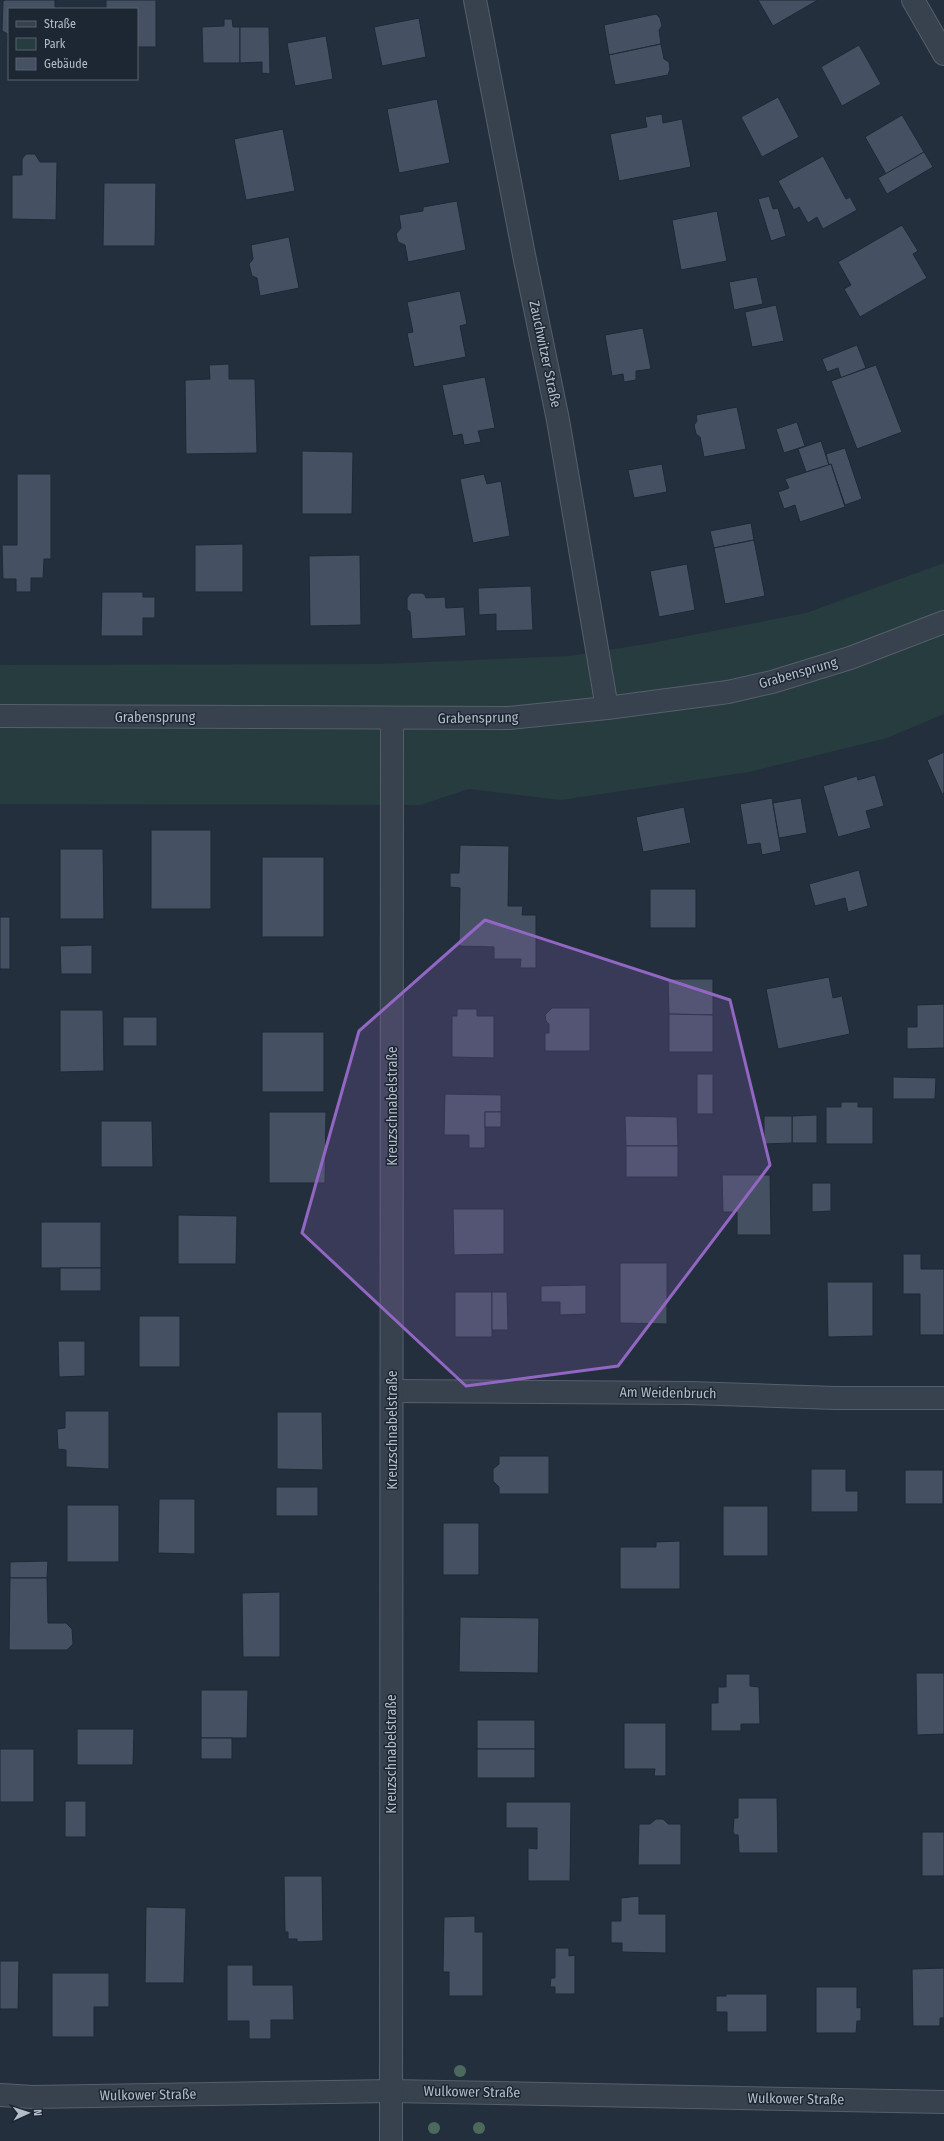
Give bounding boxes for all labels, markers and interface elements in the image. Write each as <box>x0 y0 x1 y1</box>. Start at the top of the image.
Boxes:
legend <box>8 8 138 80</box>
text: Straße <box>44 17 76 31</box>
text: Park <box>44 37 66 51</box>
text: Gebäude <box>44 57 88 71</box>
street label: Zauchwitzer Straße <box>525 299 565 409</box>
street label: Grabensprung <box>757 654 840 692</box>
street label: Grabensprung <box>115 709 196 726</box>
street label: Grabensprung <box>438 709 519 727</box>
street label: Kreuzschnabelstraße <box>384 1046 401 1166</box>
street label: Kreuzschnabelstraße <box>384 1370 401 1490</box>
street label: Am Weidenbruch <box>619 1384 717 1402</box>
street label: Kreuzschnabelstraße <box>383 1694 400 1814</box>
street label: Wulkower Straße <box>424 2083 521 2101</box>
street label: Wulkower Straße <box>100 2086 197 2104</box>
street label: Wulkower Straße <box>748 2090 845 2108</box>
north arrow <box>8 2093 48 2133</box>
text: N <box>31 2109 44 2116</box>

